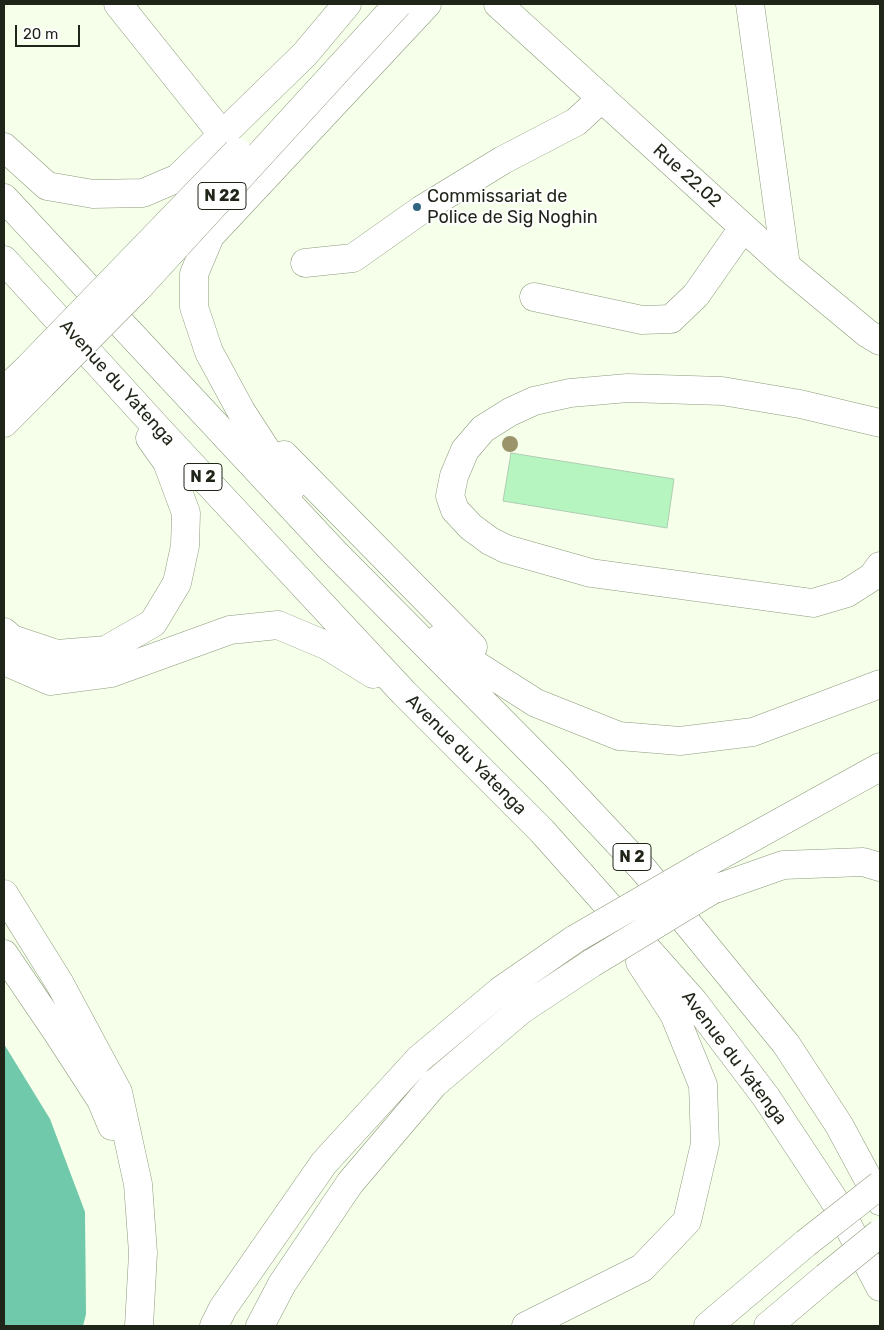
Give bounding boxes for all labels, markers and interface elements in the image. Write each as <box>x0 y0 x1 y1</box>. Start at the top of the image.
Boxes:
scale bar <box>18 15 82 47</box>
text: 20 m <box>23 25 58 43</box>
street label: Rue 22.02 <box>648 140 726 212</box>
road number: N 22 <box>198 182 246 210</box>
place label: Commissariat de Police de Sig Noghin <box>427 186 598 228</box>
marker: Commissariat de Police de Sig Noghin <box>411 201 423 213</box>
street label: Avenue du Yatenga <box>55 316 179 450</box>
road number: N 2 <box>184 464 222 491</box>
street label: Avenue du Yatenga <box>401 690 531 820</box>
road number: N 2 <box>613 844 651 870</box>
street label: Avenue du Yatenga <box>677 987 791 1129</box>

